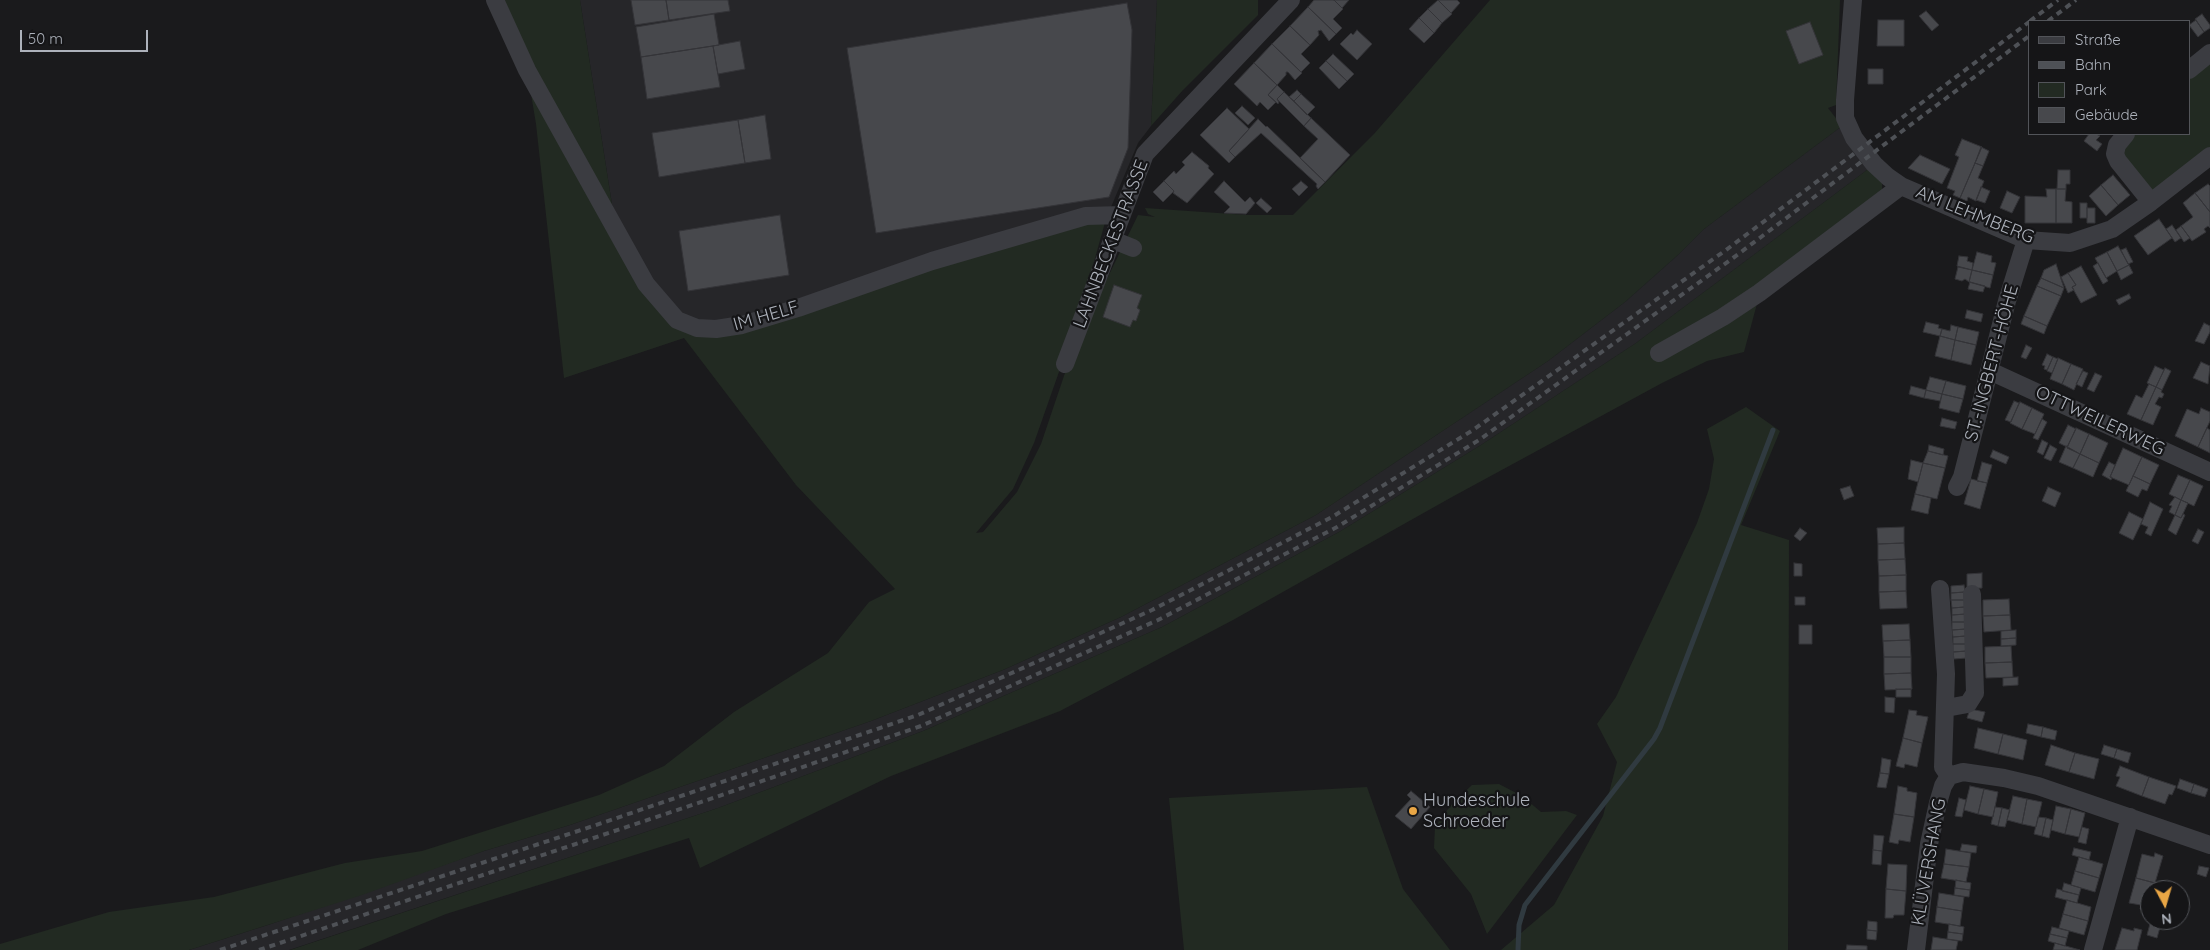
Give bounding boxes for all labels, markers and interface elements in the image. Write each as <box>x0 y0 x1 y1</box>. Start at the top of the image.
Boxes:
scale bar <box>22 20 150 52</box>
legend <box>2028 20 2190 135</box>
text: 50 m <box>28 29 63 48</box>
text: Straße <box>2075 30 2121 49</box>
text: Bahn <box>2075 55 2111 74</box>
text: Park <box>2075 80 2107 99</box>
text: Gebäude <box>2075 105 2138 124</box>
street label: LAHNBECKESTRASSE <box>1069 157 1153 331</box>
street label: AM LEHMBERG <box>1913 181 2037 249</box>
street label: ST.-INGBERT-HÖHE <box>1961 282 2023 444</box>
street label: IM HELF <box>731 296 801 336</box>
street label: OTTWEILERWEG <box>2032 382 2168 460</box>
place label: Hundeschule Schroeder <box>1423 790 1530 832</box>
street label: KLÜVERSHANG <box>1907 797 1951 927</box>
marker: Hundeschule Schroeder <box>1407 805 1419 817</box>
north arrow <box>2140 880 2190 930</box>
text: N <box>2160 909 2173 928</box>

